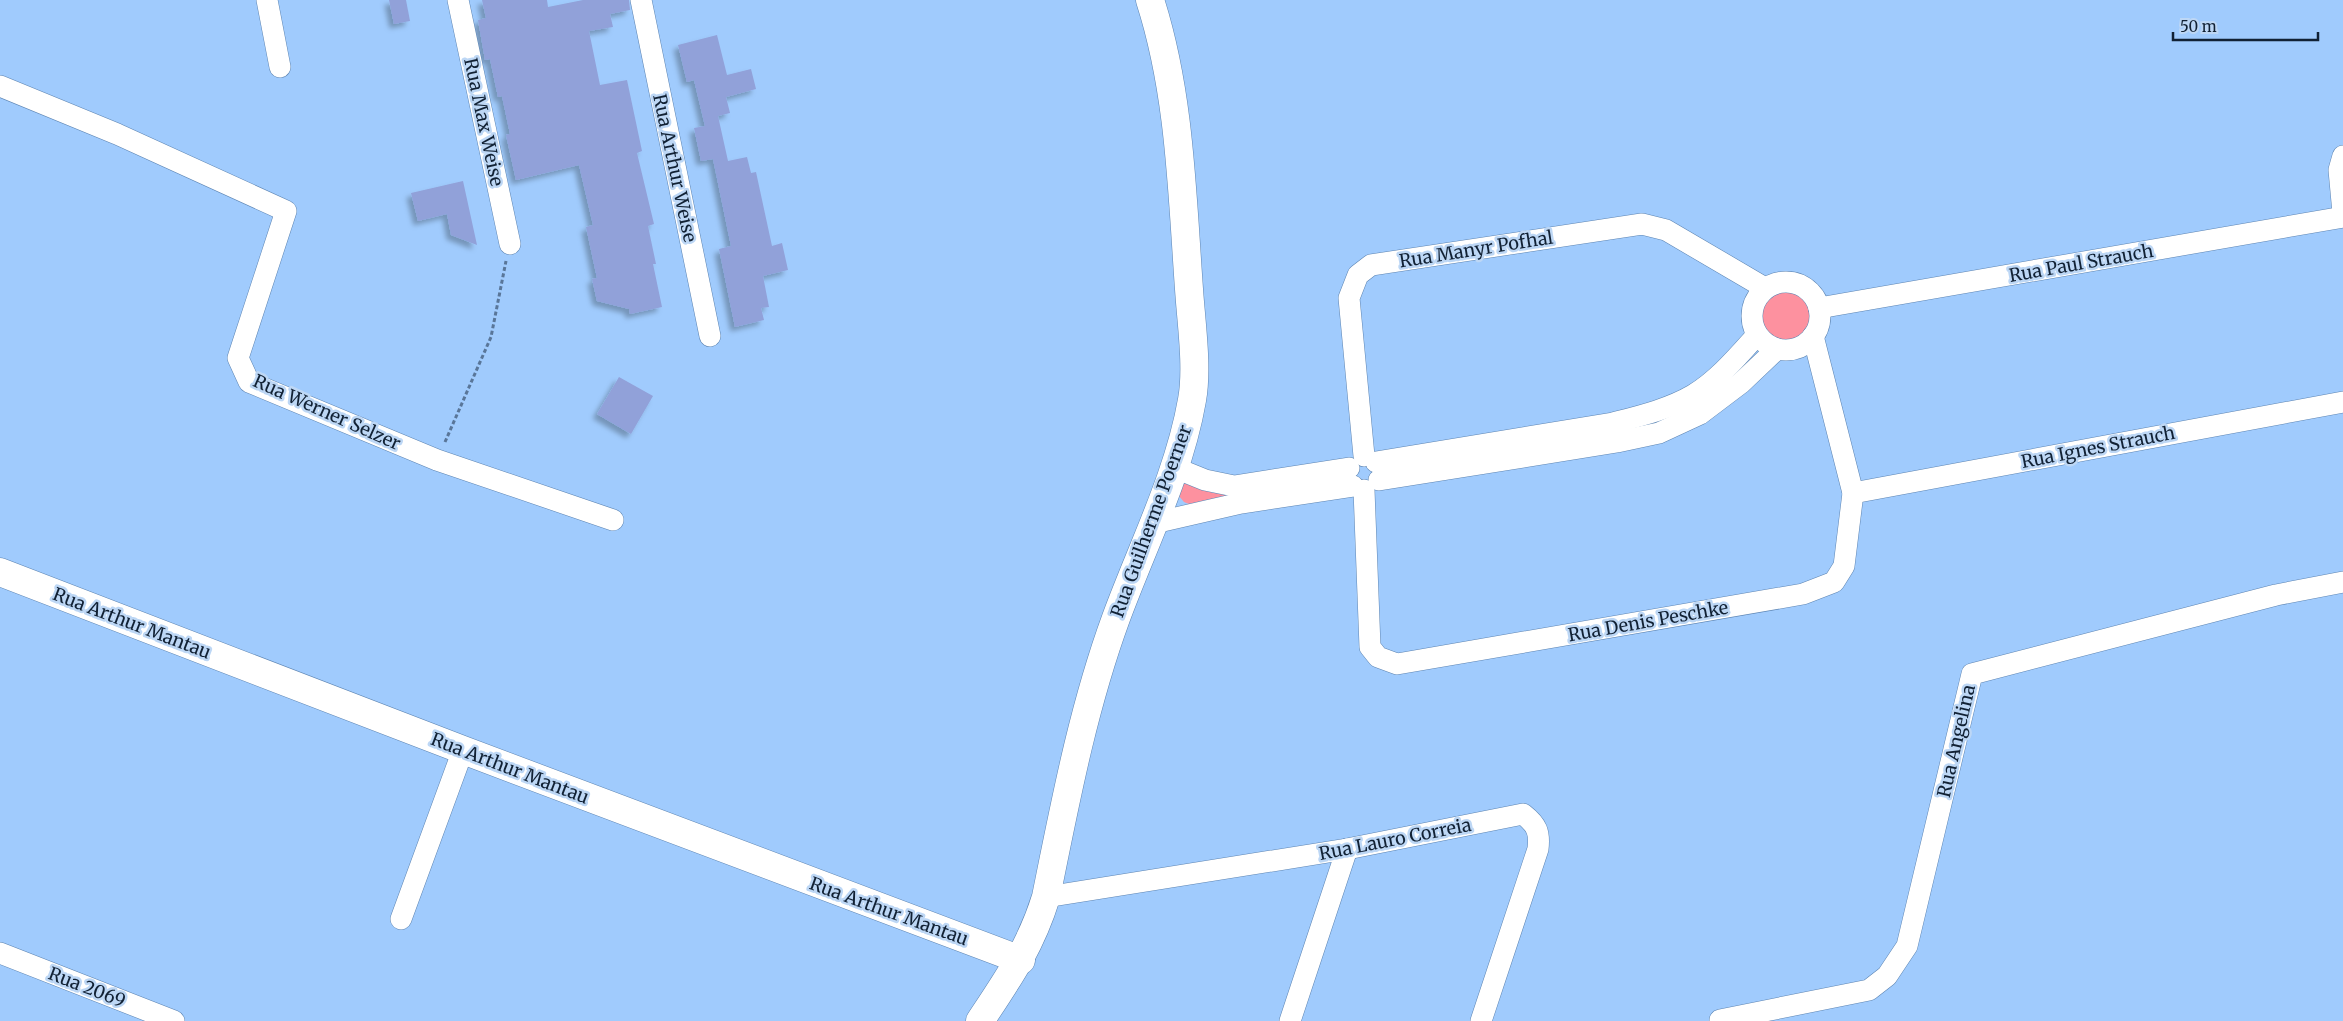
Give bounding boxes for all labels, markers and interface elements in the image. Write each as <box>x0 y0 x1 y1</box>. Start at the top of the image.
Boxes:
scale bar <box>2173 10 2318 42</box>
text: 50 m <box>2180 17 2217 36</box>
street label: Rua Max Weise <box>459 56 509 188</box>
street label: Rua Arthur Weise <box>648 92 702 244</box>
street label: Rua Manyr Pofhal <box>1397 225 1555 273</box>
street label: Rua Paul Strauch <box>2007 239 2155 287</box>
street label: Rua Werner Selzer <box>250 369 404 455</box>
street label: Rua Ignes Strauch <box>2019 421 2177 473</box>
street label: Rua Guilherme Poerner <box>1105 422 1197 620</box>
street label: Rua Arthur Mantau <box>50 582 214 664</box>
street label: Rua Denis Peschke <box>1566 596 1730 646</box>
street label: Rua Angelina <box>1932 682 1980 800</box>
street label: Rua Arthur Mantau <box>428 727 592 809</box>
street label: Rua Lauro Correia <box>1317 813 1473 865</box>
street label: Rua Arthur Mantau <box>806 872 972 950</box>
street label: Rua 2069 <box>45 962 129 1012</box>

